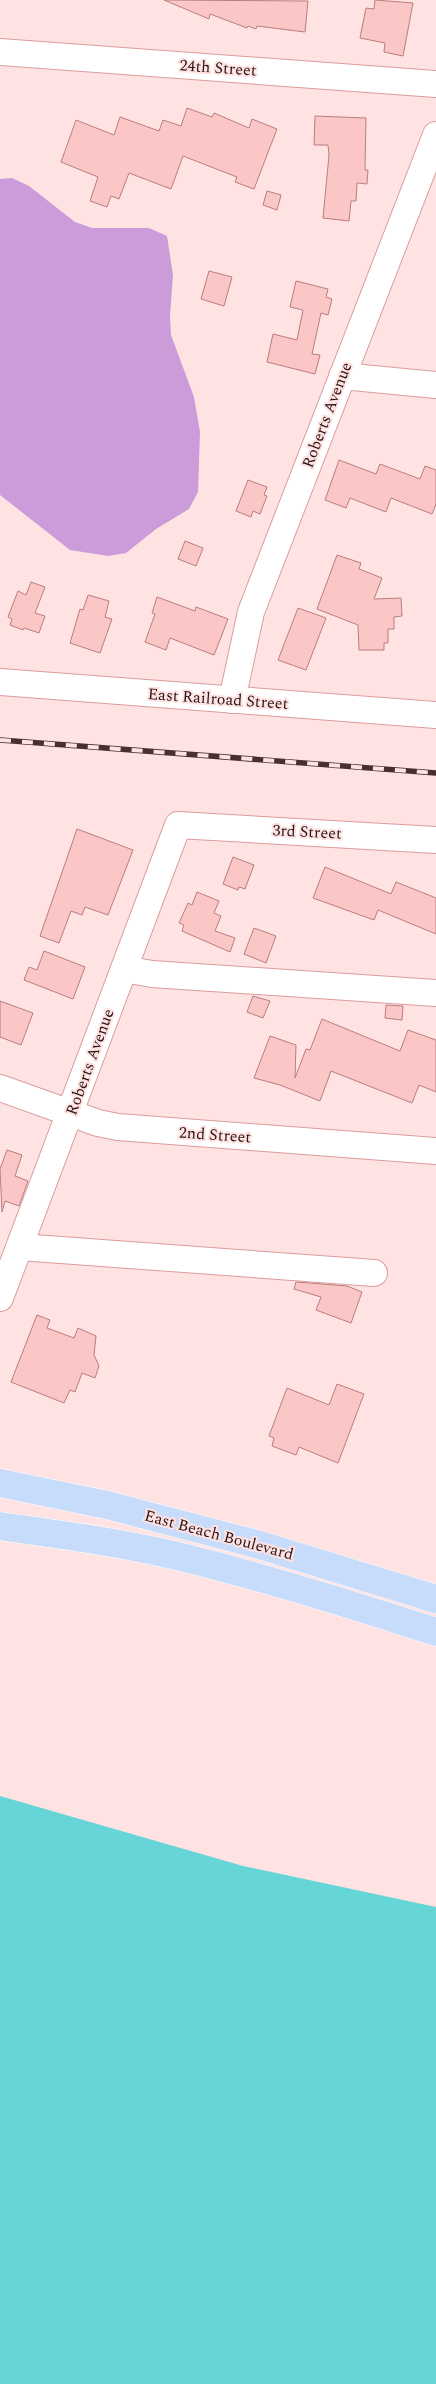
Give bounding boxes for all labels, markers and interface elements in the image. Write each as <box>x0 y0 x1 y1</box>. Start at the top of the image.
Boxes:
street label: 24th Street <box>179 53 258 83</box>
street label: Roberts Avenue <box>296 359 358 471</box>
street label: East Railroad Street <box>147 682 289 716</box>
street label: 3rd Street <box>272 818 343 846</box>
street label: Roberts Avenue <box>60 1005 120 1119</box>
street label: 2nd Street <box>178 1121 252 1150</box>
street label: East Beach Boulevard <box>142 1504 296 1566</box>

